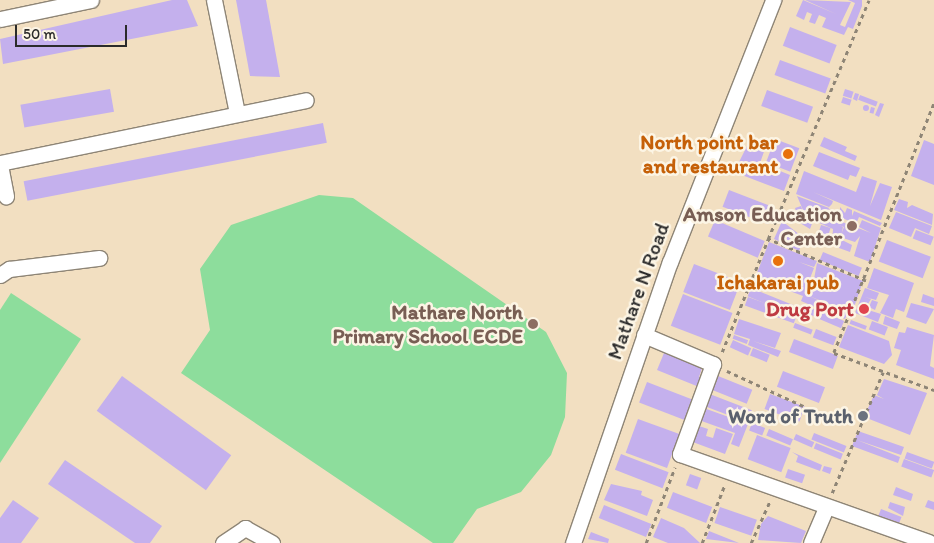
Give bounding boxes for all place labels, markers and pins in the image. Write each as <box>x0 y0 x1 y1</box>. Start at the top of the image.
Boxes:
place label: North point bar and restaurant <box>640 129 778 179</box>
marker: North point bar and restaurant <box>782 148 794 160</box>
place label: Amson Education Center <box>684 201 842 251</box>
marker: Amson Education Center <box>846 220 858 232</box>
marker: Ichakarai pub <box>772 255 784 267</box>
place label: Ichakarai pub <box>716 269 840 295</box>
place label: Drug Port <box>766 296 854 322</box>
place label: Mathare North Primary School ECDE <box>333 299 523 349</box>
marker: Drug Port <box>858 303 870 315</box>
marker: Mathare North Primary School ECDE <box>527 318 539 330</box>
place label: Word of Truth <box>728 403 853 429</box>
marker: Word of Truth <box>857 410 869 422</box>

